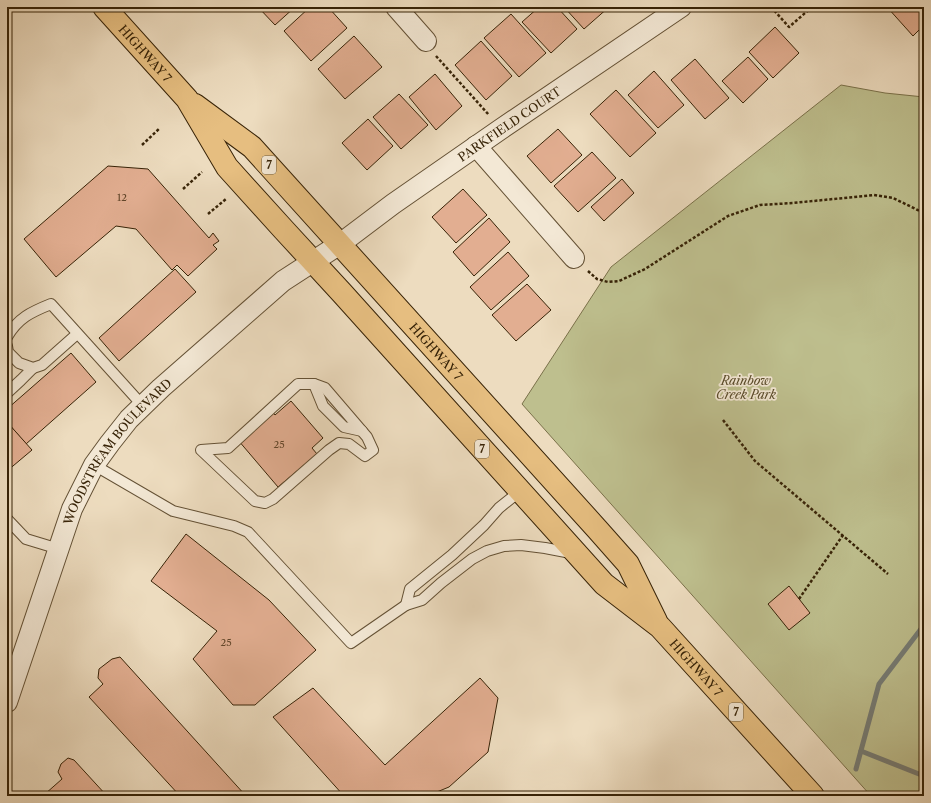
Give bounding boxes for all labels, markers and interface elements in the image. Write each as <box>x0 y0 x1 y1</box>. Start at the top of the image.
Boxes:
street label: HIGHWAY 7 <box>116 21 175 85</box>
street label: PARKFIELD COURT <box>455 83 564 164</box>
road number: 7 <box>262 156 276 174</box>
house number: 12 <box>117 191 127 204</box>
street label: HIGHWAY 7 <box>407 319 466 383</box>
park label: Rainbow Creek Park <box>716 373 777 402</box>
street label: WOODSTREAM BOULEVARD <box>59 375 175 528</box>
house number: 25 <box>273 438 285 451</box>
road number: 7 <box>475 440 489 458</box>
house number: 25 <box>220 636 232 649</box>
street label: HIGHWAY 7 <box>667 636 726 699</box>
road number: 7 <box>729 703 743 721</box>

